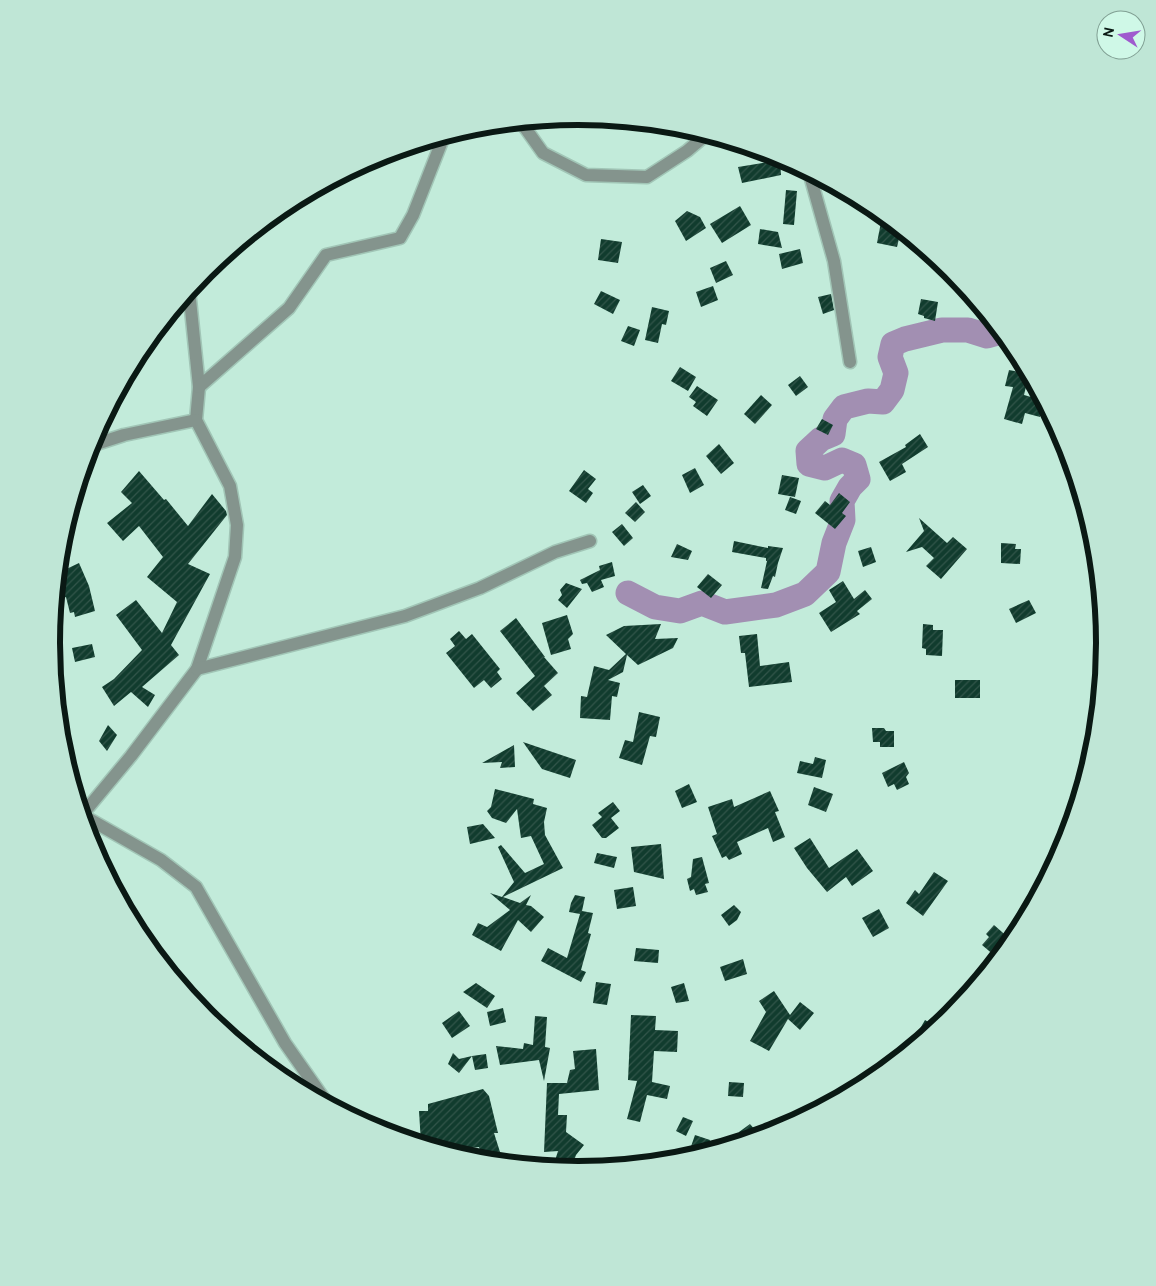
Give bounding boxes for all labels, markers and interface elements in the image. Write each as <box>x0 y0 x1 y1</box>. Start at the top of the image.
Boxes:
north arrow <box>1096 10 1146 60</box>
text: N <box>1100 26 1119 39</box>

